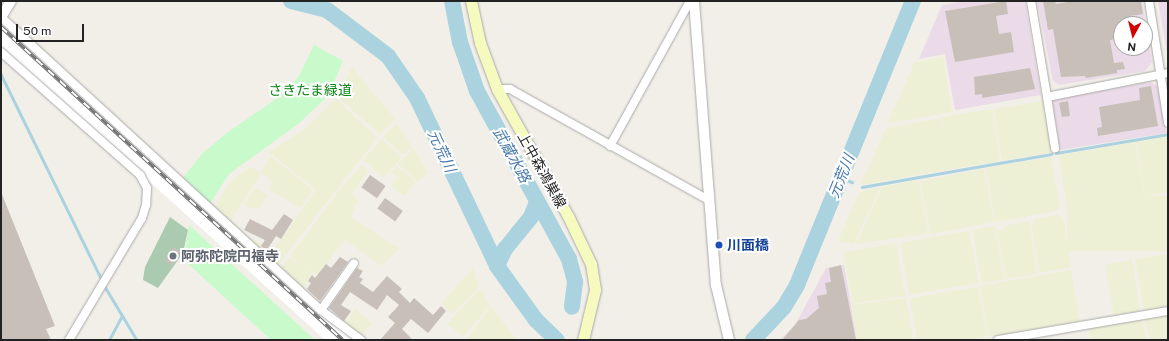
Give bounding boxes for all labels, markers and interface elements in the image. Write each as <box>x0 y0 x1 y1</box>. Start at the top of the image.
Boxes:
scale bar <box>18 16 86 42</box>
north arrow <box>1113 16 1153 56</box>
text: 50 m <box>23 24 51 38</box>
text: N <box>1127 40 1137 53</box>
park label: さきたま緑道 <box>268 82 352 98</box>
water label: 武蔵水路 <box>490 124 534 186</box>
water label: 元荒川 <box>424 127 460 175</box>
street label: 上中森鴻巣線 <box>514 129 570 211</box>
water label: 元荒川 <box>824 152 858 200</box>
place label: 川面橋 <box>727 237 769 253</box>
marker: 川面橋 <box>714 240 724 250</box>
place label: 阿弥陀院円福寺 <box>181 248 279 264</box>
marker: 阿弥陀院円福寺 <box>168 251 178 261</box>

